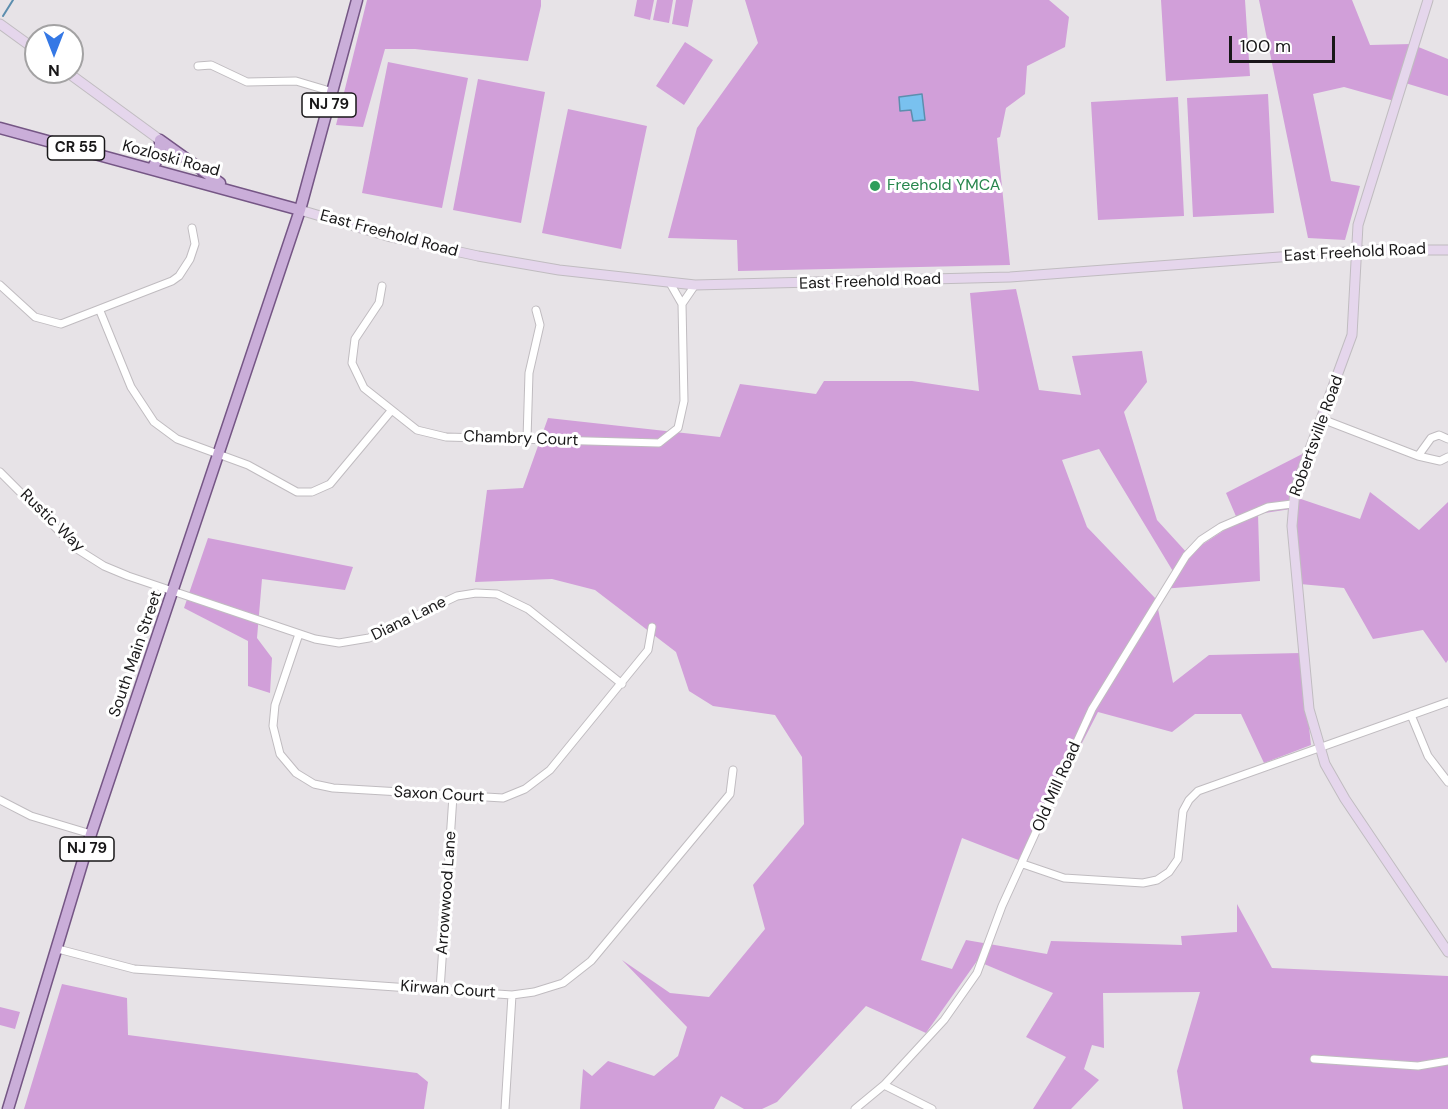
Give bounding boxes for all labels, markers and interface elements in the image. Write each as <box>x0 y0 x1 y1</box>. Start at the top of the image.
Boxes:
north arrow <box>24 24 84 84</box>
scale bar <box>1232 24 1338 62</box>
text: 100 m <box>1240 34 1291 58</box>
text: N <box>48 60 60 81</box>
road number: NJ 79 <box>302 93 356 117</box>
road number: CR 55 <box>48 136 104 160</box>
street label: Kozloski Road <box>120 137 222 181</box>
place label: Freehold YMCA <box>887 176 1000 196</box>
marker: Freehold YMCA <box>868 179 882 193</box>
street label: East Freehold Road <box>318 206 460 262</box>
street label: East Freehold Road <box>1284 240 1426 266</box>
street label: East Freehold Road <box>799 270 941 294</box>
street label: Robertsville Road <box>1286 373 1348 499</box>
street label: Chambry Court <box>463 427 579 451</box>
street label: Rustic Way <box>16 486 88 556</box>
street label: South Main Street <box>105 588 167 720</box>
street label: Diana Lane <box>368 593 450 645</box>
street label: Old Mill Road <box>1029 739 1085 835</box>
street label: Saxon Court <box>393 783 485 807</box>
street label: Arrowwood Lane <box>433 830 461 956</box>
road number: NJ 79 <box>60 837 114 861</box>
street label: Kirwan Court <box>400 977 496 1003</box>

